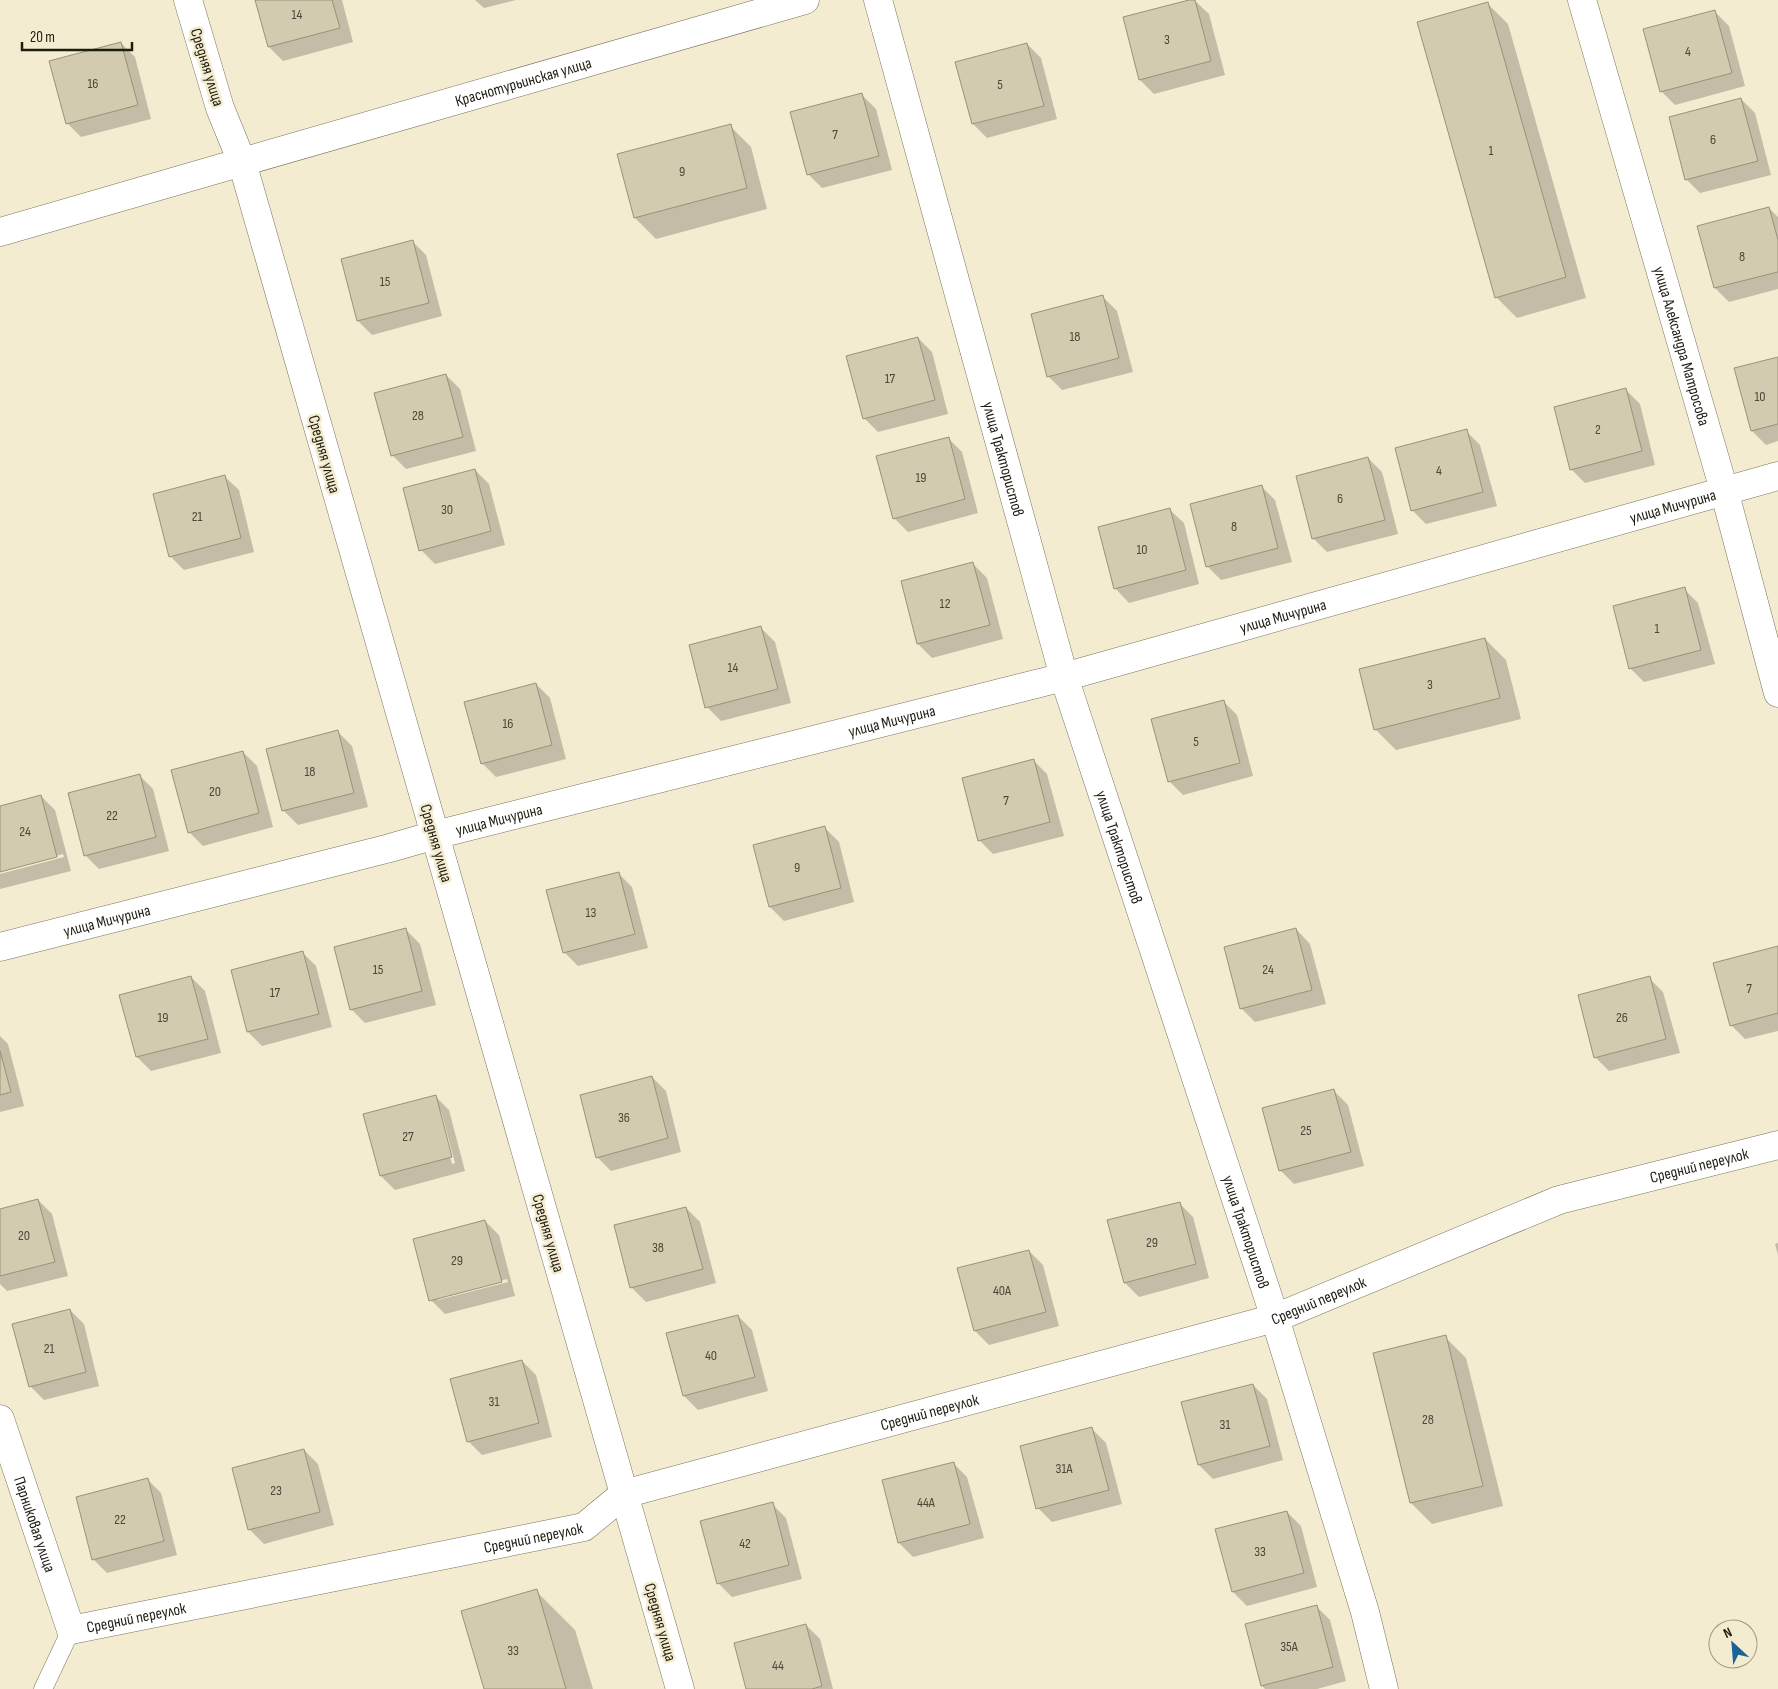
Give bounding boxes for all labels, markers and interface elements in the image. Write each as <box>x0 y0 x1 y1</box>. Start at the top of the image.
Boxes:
house number: 14 <box>292 6 303 23</box>
scale bar <box>22 20 132 52</box>
street label: Средняя улица <box>186 26 227 109</box>
text: 20 m <box>30 28 55 47</box>
house number: 3 <box>1164 31 1170 48</box>
house number: 4 <box>1685 43 1691 60</box>
street label: Краснотурьинская улица <box>453 54 594 111</box>
house number: 16 <box>87 75 99 92</box>
house number: 5 <box>997 76 1003 93</box>
house number: 7 <box>832 126 838 143</box>
house number: 6 <box>1710 131 1716 148</box>
house number: 1 <box>1489 142 1494 159</box>
house number: 9 <box>679 163 685 180</box>
house number: 8 <box>1739 248 1745 265</box>
street label: улица Александра Матросова <box>1649 264 1713 428</box>
house number: 15 <box>380 273 391 290</box>
house number: 18 <box>1069 328 1081 345</box>
house number: 17 <box>885 370 896 387</box>
house number: 10 <box>1754 388 1766 405</box>
street label: улица Трактористов <box>978 400 1027 519</box>
house number: 28 <box>412 407 424 424</box>
street label: Средняя улица <box>303 413 344 496</box>
house number: 2 <box>1595 421 1601 438</box>
house number: 4 <box>1436 462 1442 479</box>
house number: 19 <box>915 469 927 486</box>
street label: улица Мичурина <box>1628 486 1718 528</box>
house number: 6 <box>1337 490 1343 507</box>
house number: 30 <box>441 501 453 518</box>
house number: 21 <box>192 508 202 525</box>
house number: 8 <box>1231 518 1237 535</box>
house number: 10 <box>1136 541 1148 558</box>
house number: 12 <box>940 595 951 612</box>
street label: улица Мичурина <box>1238 596 1329 638</box>
house number: 1 <box>1655 620 1660 637</box>
house number: 14 <box>728 659 739 676</box>
house number: 3 <box>1427 676 1433 693</box>
street label: улица Мичурина <box>847 702 937 742</box>
house number: 16 <box>502 715 514 732</box>
house number: 5 <box>1193 733 1199 750</box>
house number: 18 <box>304 763 316 780</box>
house number: 20 <box>209 783 221 800</box>
street label: улица Трактористов <box>1091 788 1146 906</box>
house number: 7 <box>1003 792 1009 809</box>
street label: улица Мичурина <box>454 800 545 840</box>
street label: Средняя улица <box>415 802 456 885</box>
house number: 22 <box>106 807 118 824</box>
house number: 24 <box>19 823 31 840</box>
house number: 9 <box>794 859 800 876</box>
street label: улица Мичурина <box>62 901 152 942</box>
house number: 13 <box>586 904 597 921</box>
house number: 15 <box>373 961 384 978</box>
house number: 24 <box>1262 961 1274 978</box>
house number: 7 <box>1746 980 1752 997</box>
house number: 17 <box>270 984 281 1001</box>
house number: 19 <box>157 1009 169 1026</box>
house number: 26 <box>1616 1009 1628 1026</box>
house number: 36 <box>618 1109 630 1126</box>
house number: 25 <box>1300 1122 1312 1139</box>
house number: 27 <box>402 1128 414 1145</box>
street label: Средний переулок <box>1648 1145 1752 1188</box>
street label: улица Трактористов <box>1218 1173 1273 1291</box>
street label: Средняя улица <box>527 1192 568 1275</box>
house number: 20 <box>18 1227 30 1244</box>
house number: 29 <box>1146 1234 1158 1251</box>
house number: 38 <box>652 1239 664 1256</box>
house number: 29 <box>451 1252 463 1269</box>
street label: Средний переулок <box>1269 1273 1370 1330</box>
house number: 40А <box>993 1282 1012 1299</box>
house number: 21 <box>44 1340 54 1357</box>
house number: 40 <box>705 1347 717 1364</box>
street label: Средний переулок <box>879 1390 982 1435</box>
house number: 31 <box>489 1393 499 1410</box>
house number: 28 <box>1422 1411 1434 1428</box>
house number: 31 <box>1220 1416 1230 1433</box>
house number: 31А <box>1056 1460 1073 1477</box>
street label: Парниковая улица <box>9 1474 59 1575</box>
house number: 23 <box>270 1482 282 1499</box>
house number: 44А <box>917 1494 936 1511</box>
house number: 22 <box>114 1511 126 1528</box>
street label: Средний переулок <box>482 1519 586 1558</box>
house number: 42 <box>739 1535 751 1552</box>
house number: 33 <box>1254 1543 1266 1560</box>
street label: Средняя улица <box>639 1581 680 1664</box>
street label: Средний переулок <box>85 1599 189 1638</box>
north arrow <box>1708 1619 1758 1669</box>
text: N <box>1720 1623 1735 1642</box>
house number: 35А <box>1280 1638 1299 1655</box>
house number: 33 <box>507 1642 519 1659</box>
house number: 44 <box>772 1657 784 1674</box>

